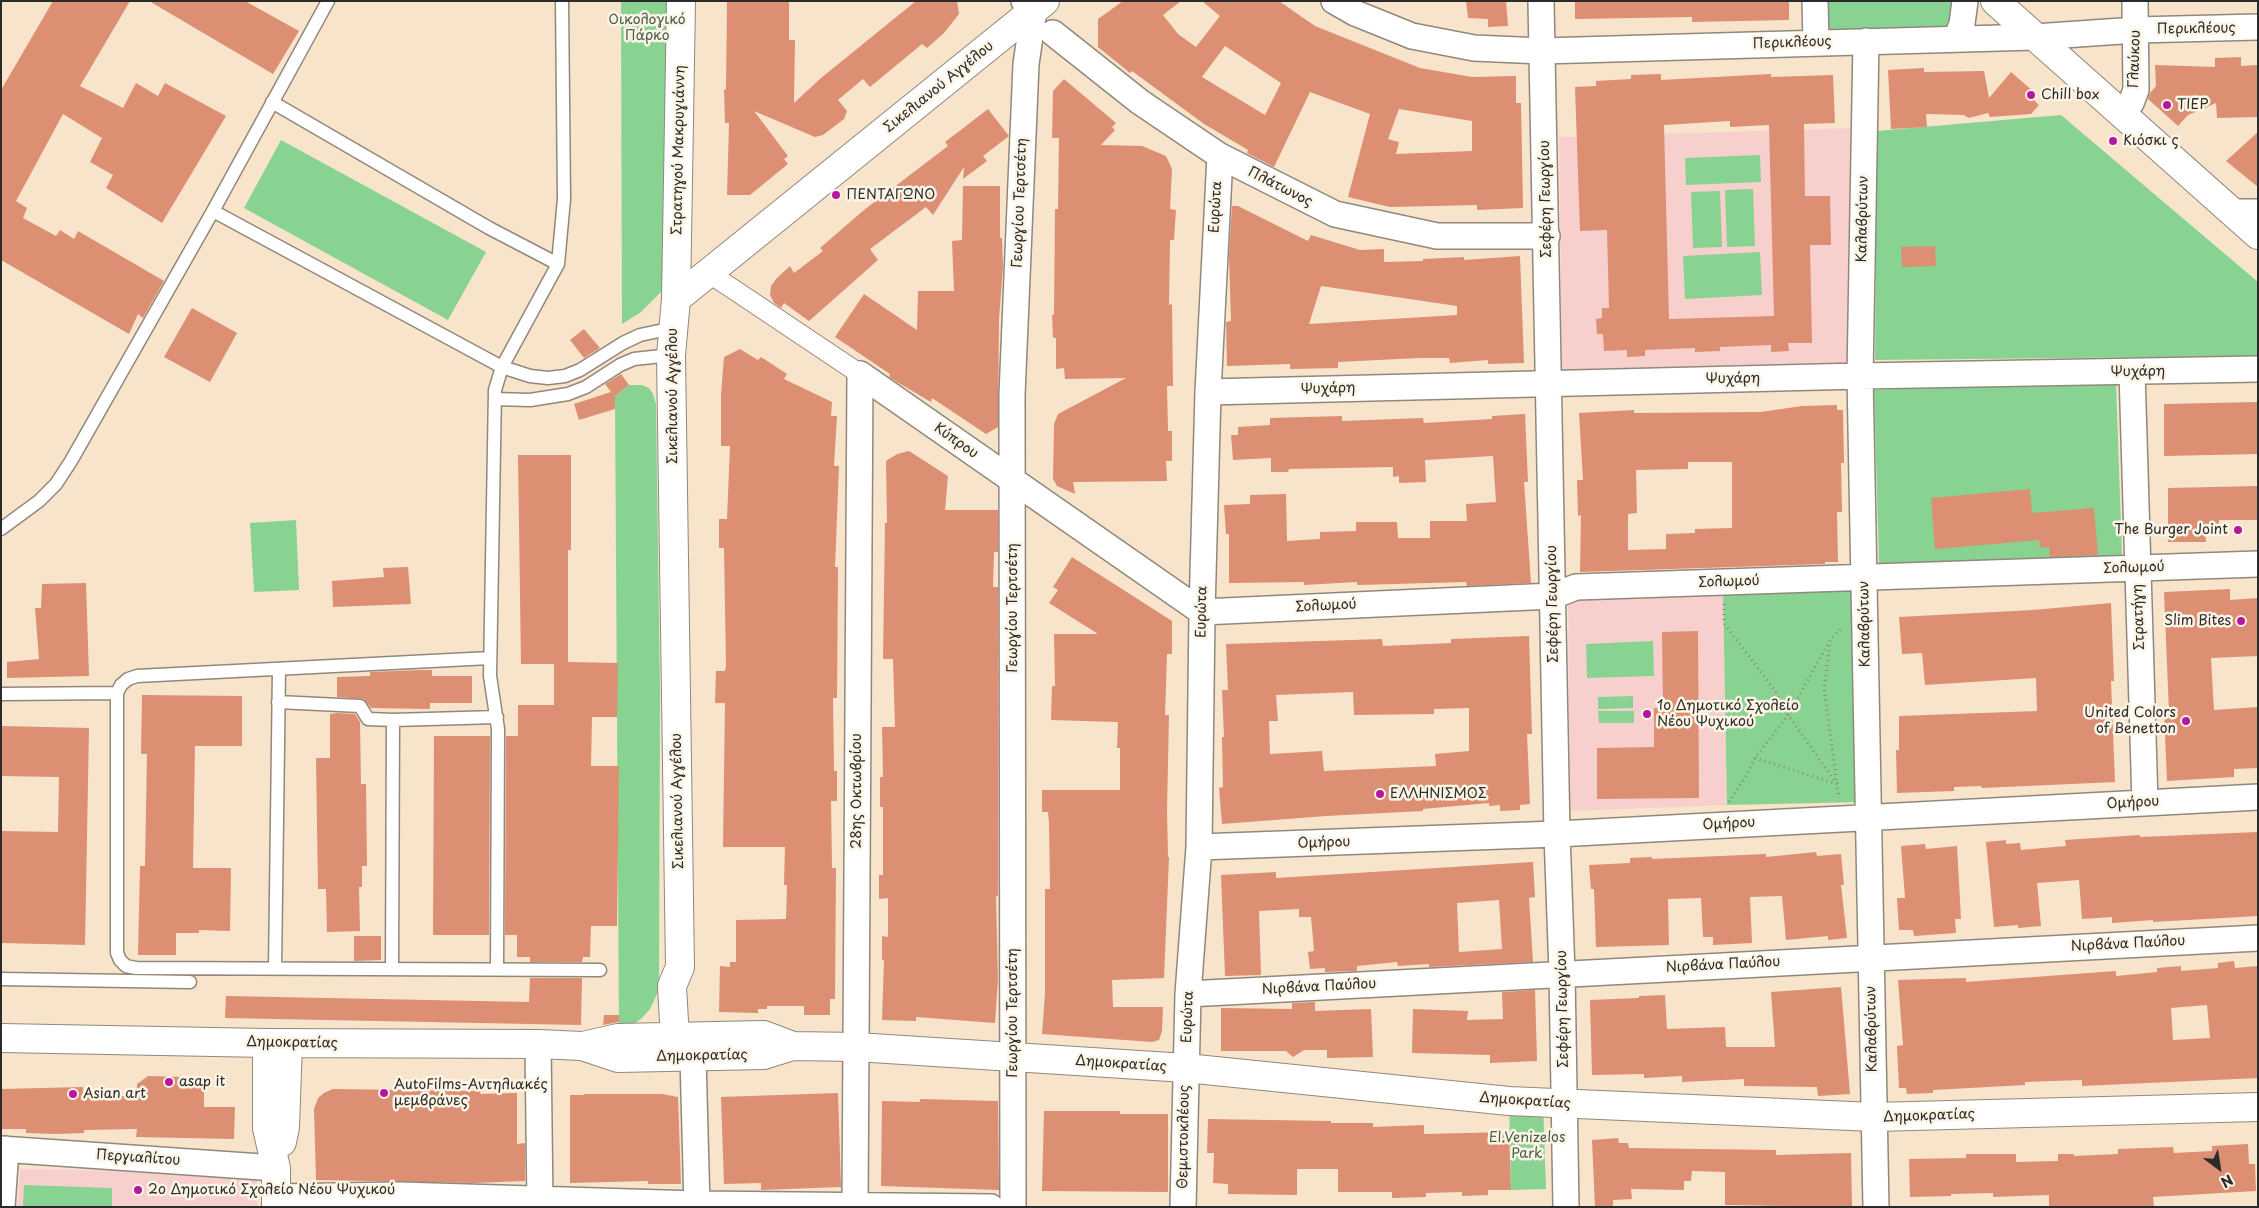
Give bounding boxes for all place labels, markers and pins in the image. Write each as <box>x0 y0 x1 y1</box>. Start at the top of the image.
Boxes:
place label: Chill box <box>2041 87 2099 103</box>
marker: Chill box <box>2025 89 2037 101</box>
place label: ΤΙΕΡ <box>2177 97 2208 113</box>
marker: ΤΙΕΡ <box>2161 99 2173 111</box>
place label: Κιόσκι ς <box>2123 133 2179 149</box>
marker: Κιόσκι ς <box>2107 135 2119 147</box>
place label: ΠΕΝΤΑΓΩΝΟ <box>846 187 935 203</box>
marker: ΠΕΝΤΑΓΩΝΟ <box>830 189 842 201</box>
place label: The Burger Joint <box>2114 522 2228 538</box>
marker: The Burger Joint <box>2232 524 2244 536</box>
place label: Slim Bites <box>2164 613 2231 629</box>
marker: Slim Bites <box>2235 615 2247 627</box>
place label: 1ο Δημοτικό Σχολείο Νέου Ψυχικού <box>1657 698 1799 730</box>
place label: United Colors of Benetton <box>2084 705 2176 738</box>
marker: 1ο Δημοτικό Σχολείο Νέου Ψυχικού <box>1641 708 1653 720</box>
marker: United Colors of Benetton <box>2180 715 2192 727</box>
place label: ΕΛΛΗΝΙΣΜΟΣ <box>1390 786 1487 802</box>
marker: ΕΛΛΗΝΙΣΜΟΣ <box>1374 788 1386 800</box>
place label: asap it <box>179 1074 225 1090</box>
marker: asap it <box>163 1076 175 1088</box>
place label: AutoFilms-Αντηλιακές μεμβράνες <box>394 1077 548 1110</box>
place label: Asian art <box>83 1086 146 1102</box>
marker: AutoFilms-Αντηλιακές μεμβράνες <box>378 1087 390 1099</box>
marker: Asian art <box>67 1088 79 1100</box>
place label: 2ο Δημοτικό Σχολείο Νέου Ψυχικού <box>148 1182 395 1198</box>
marker: 2ο Δημοτικό Σχολείο Νέου Ψυχικού <box>132 1184 144 1196</box>

